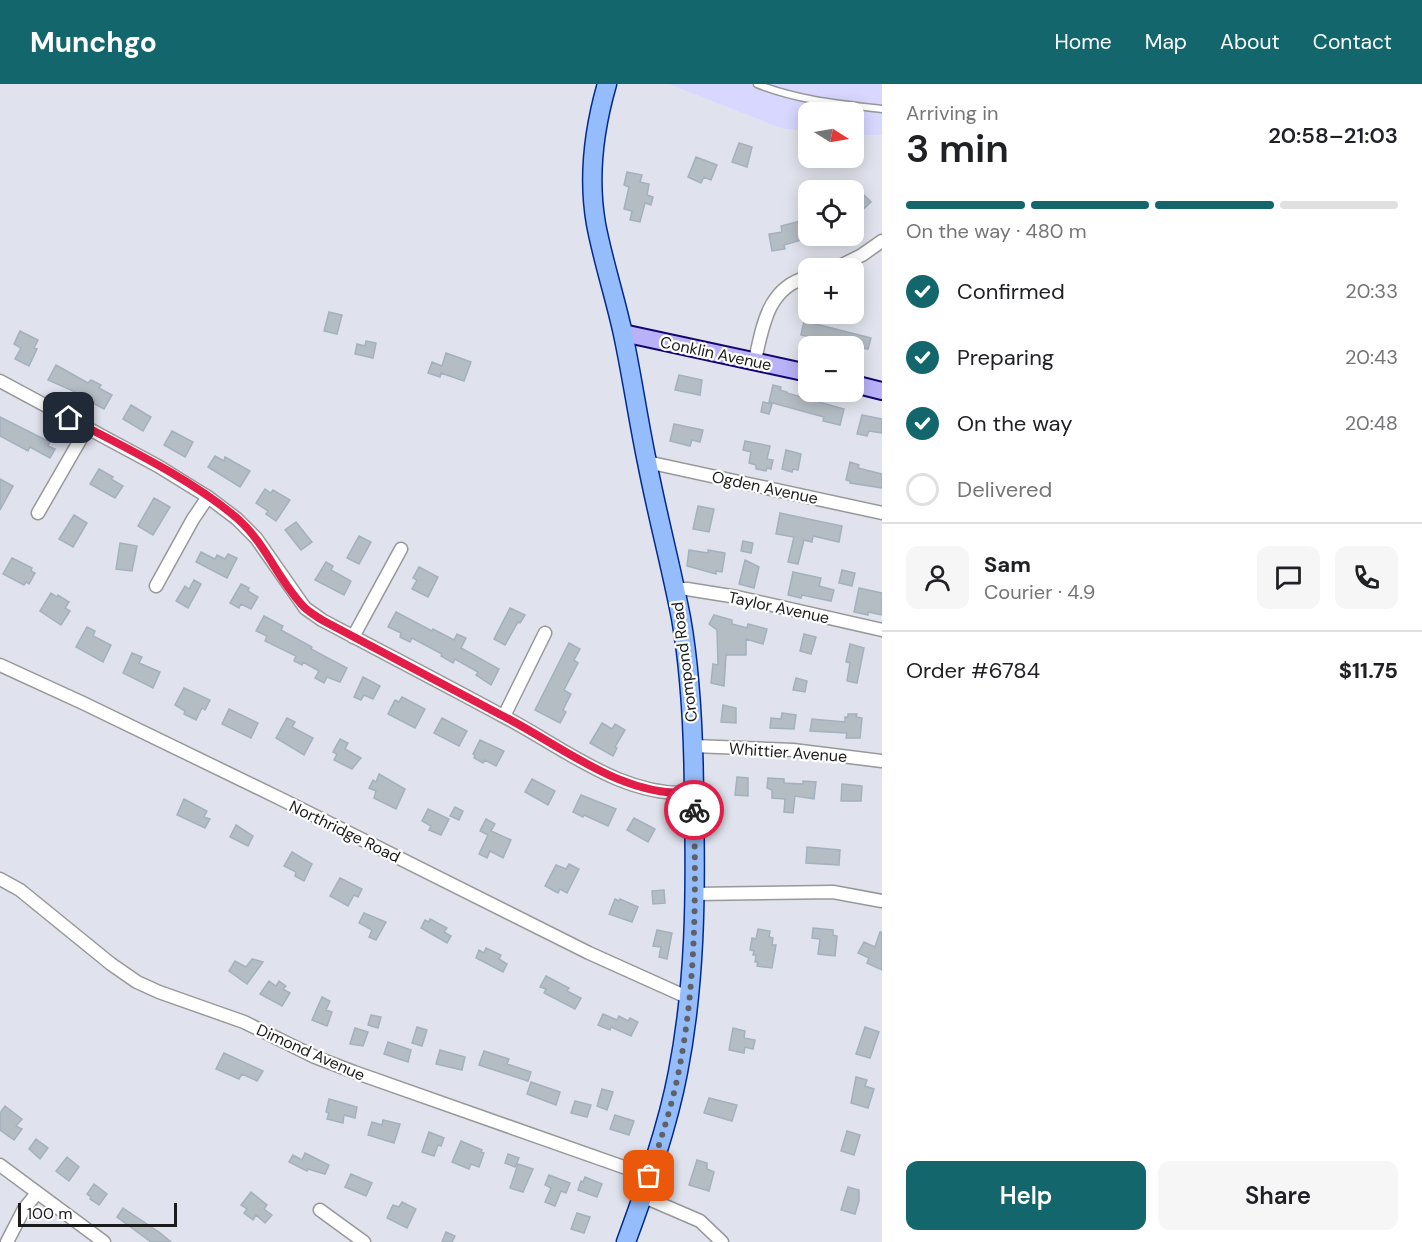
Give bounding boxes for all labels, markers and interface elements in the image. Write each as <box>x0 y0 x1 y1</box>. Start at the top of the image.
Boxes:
text: Munchgo <box>30 24 157 61</box>
text: Home <box>1054 28 1112 56</box>
text: Map <box>1145 28 1187 56</box>
text: About <box>1220 28 1280 56</box>
text: Contact <box>1313 28 1392 56</box>
text: Arriving in <box>906 100 998 126</box>
north arrow <box>798 102 864 168</box>
map controls <box>798 102 864 402</box>
text: 20:58–21:03 <box>1268 121 1398 150</box>
text: 3 min <box>906 123 1009 174</box>
button: locate <box>798 180 864 246</box>
text: On the way · 480 m <box>906 218 1087 244</box>
button: + <box>798 258 864 324</box>
icon: check <box>906 275 939 308</box>
text: Confirmed <box>957 277 1065 306</box>
text: 20:33 <box>1345 278 1398 304</box>
street label: Conklin Avenue <box>658 331 774 376</box>
button: − <box>798 336 864 402</box>
icon: check <box>906 341 939 374</box>
text: Preparing <box>957 343 1054 372</box>
text: 20:43 <box>1345 344 1398 370</box>
pin <box>43 392 94 443</box>
icon: home <box>52 401 85 434</box>
icon: check <box>906 407 939 440</box>
text: On the way <box>957 409 1072 438</box>
text: 20:48 <box>1345 410 1398 436</box>
street label: Ogden Avenue <box>710 466 820 509</box>
text: Delivered <box>957 475 1052 504</box>
button: person <box>906 546 969 609</box>
button: chat <box>1257 546 1320 609</box>
button: phone <box>1335 546 1398 609</box>
text: Sam <box>984 550 1031 579</box>
text: Courier · 4.9 <box>984 579 1095 605</box>
street label: Taylor Avenue <box>726 587 831 628</box>
street label: Crompond Road <box>667 601 702 723</box>
text: Order #6784 <box>906 656 1040 685</box>
text: $11.75 <box>1339 656 1398 685</box>
street label: Whittier Avenue <box>728 738 848 767</box>
courier <box>664 780 724 840</box>
icon: bike <box>678 794 711 827</box>
street label: Northridge Road <box>286 796 404 867</box>
street label: Dimond Avenue <box>253 1019 368 1086</box>
pin <box>623 1150 674 1201</box>
icon: bag <box>632 1159 665 1192</box>
button: Help <box>906 1161 1146 1230</box>
button: Share <box>1158 1161 1398 1230</box>
scale bar <box>18 1200 177 1228</box>
text: 100 m <box>27 1203 72 1224</box>

